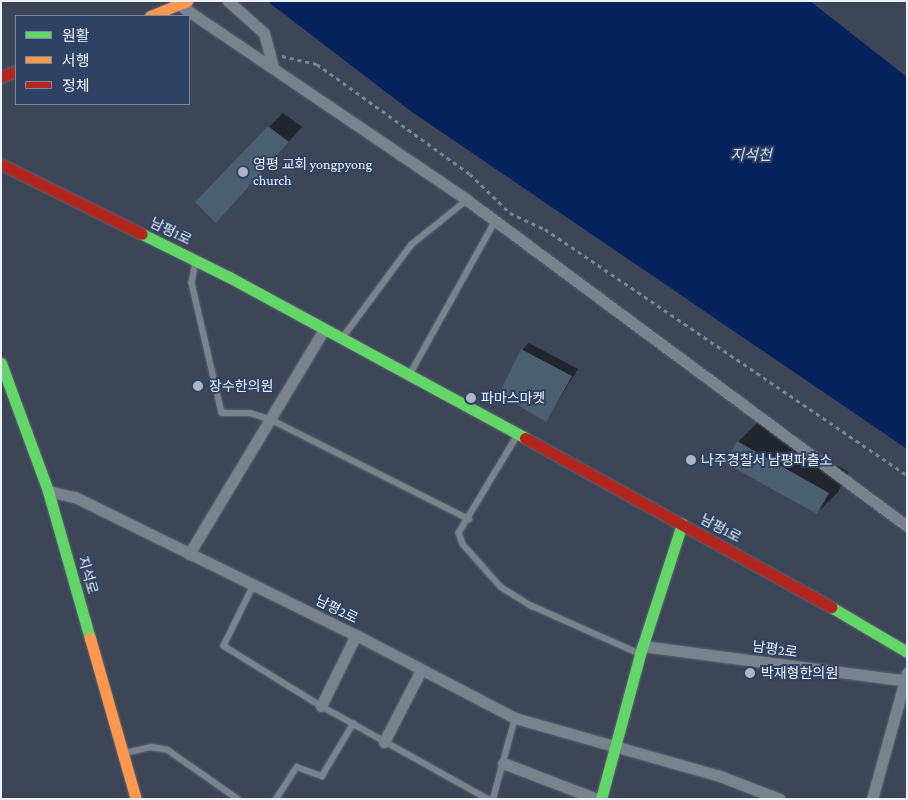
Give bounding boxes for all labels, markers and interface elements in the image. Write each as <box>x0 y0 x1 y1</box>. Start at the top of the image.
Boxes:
legend <box>15 15 190 105</box>
text: 원활 <box>62 28 90 44</box>
text: 서행 <box>62 53 90 69</box>
text: 정체 <box>62 78 90 94</box>
water label: 지석천 <box>730 147 772 165</box>
place label: 영평 교회 yongpyong church <box>253 156 372 188</box>
marker: 영평 교회 yongpyong church <box>237 166 249 178</box>
street label: 남평1로 <box>148 214 194 248</box>
place label: 장수한의원 <box>209 378 273 394</box>
marker: 장수한의원 <box>191 379 205 393</box>
place label: 파마스마켓 <box>481 390 545 406</box>
marker: 파마스마켓 <box>465 392 477 404</box>
place label: 나주경찰서 남평파출소 <box>701 452 832 468</box>
marker: 나주경찰서 남평파출소 <box>685 454 697 466</box>
street label: 남평1로 <box>698 510 744 546</box>
street label: 지석로 <box>75 554 101 596</box>
street label: 남평2로 <box>313 592 361 626</box>
street label: 남평2로 <box>751 638 799 660</box>
place label: 박재형한의원 <box>761 665 838 681</box>
marker: 박재형한의원 <box>743 666 757 680</box>

